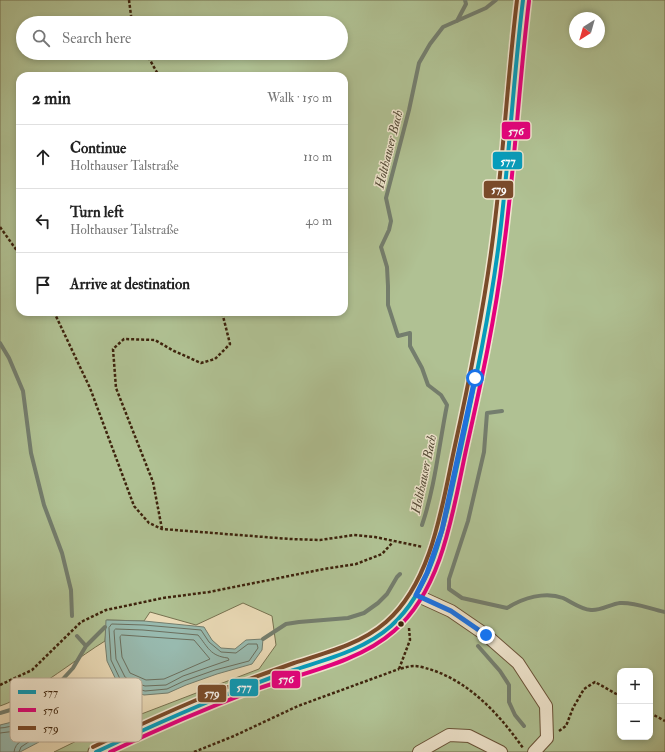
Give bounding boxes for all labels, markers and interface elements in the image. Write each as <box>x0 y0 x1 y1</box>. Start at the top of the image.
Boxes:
north arrow <box>569 12 605 48</box>
search box <box>16 16 348 60</box>
icon: search <box>30 27 52 49</box>
text: Search here <box>62 29 131 48</box>
text: 2 min <box>32 88 71 109</box>
text: Walk · 150 m <box>267 90 332 106</box>
water label: Holthauser Bach <box>371 108 406 191</box>
line badge: 576 <box>501 121 531 140</box>
text: 576 <box>508 125 525 138</box>
text: Continue <box>70 139 126 158</box>
icon: ahead <box>32 146 54 168</box>
text: 110 m <box>303 149 332 165</box>
line badge: 577 <box>492 151 523 170</box>
text: 577 <box>501 155 516 168</box>
text: Holthauser Talstraße <box>70 158 179 174</box>
line badge: 579 <box>483 180 514 199</box>
text: 579 <box>491 183 507 196</box>
text: Turn left <box>70 203 124 222</box>
icon: left <box>32 210 54 232</box>
text: 40 m <box>306 213 332 229</box>
text: Holthauser Talstraße <box>70 222 179 238</box>
icon: arrive <box>32 274 54 296</box>
text: Arrive at destination <box>70 275 190 294</box>
route start <box>466 369 484 387</box>
water label: Holthauser Bach <box>408 433 440 516</box>
unlabelled marker <box>396 619 406 629</box>
route end <box>477 626 495 644</box>
map controls <box>617 668 653 740</box>
button: + <box>617 668 653 704</box>
line badge: 576 <box>271 670 301 689</box>
text: 576 <box>278 673 295 686</box>
legend <box>10 678 142 742</box>
line badge: 577 <box>229 678 259 697</box>
text: 577 <box>237 681 252 694</box>
line badge: 579 <box>197 684 227 703</box>
text: 577 <box>43 686 58 699</box>
text: 579 <box>204 687 220 700</box>
text: 576 <box>43 704 60 717</box>
button: − <box>617 704 653 740</box>
text: 579 <box>43 722 59 735</box>

